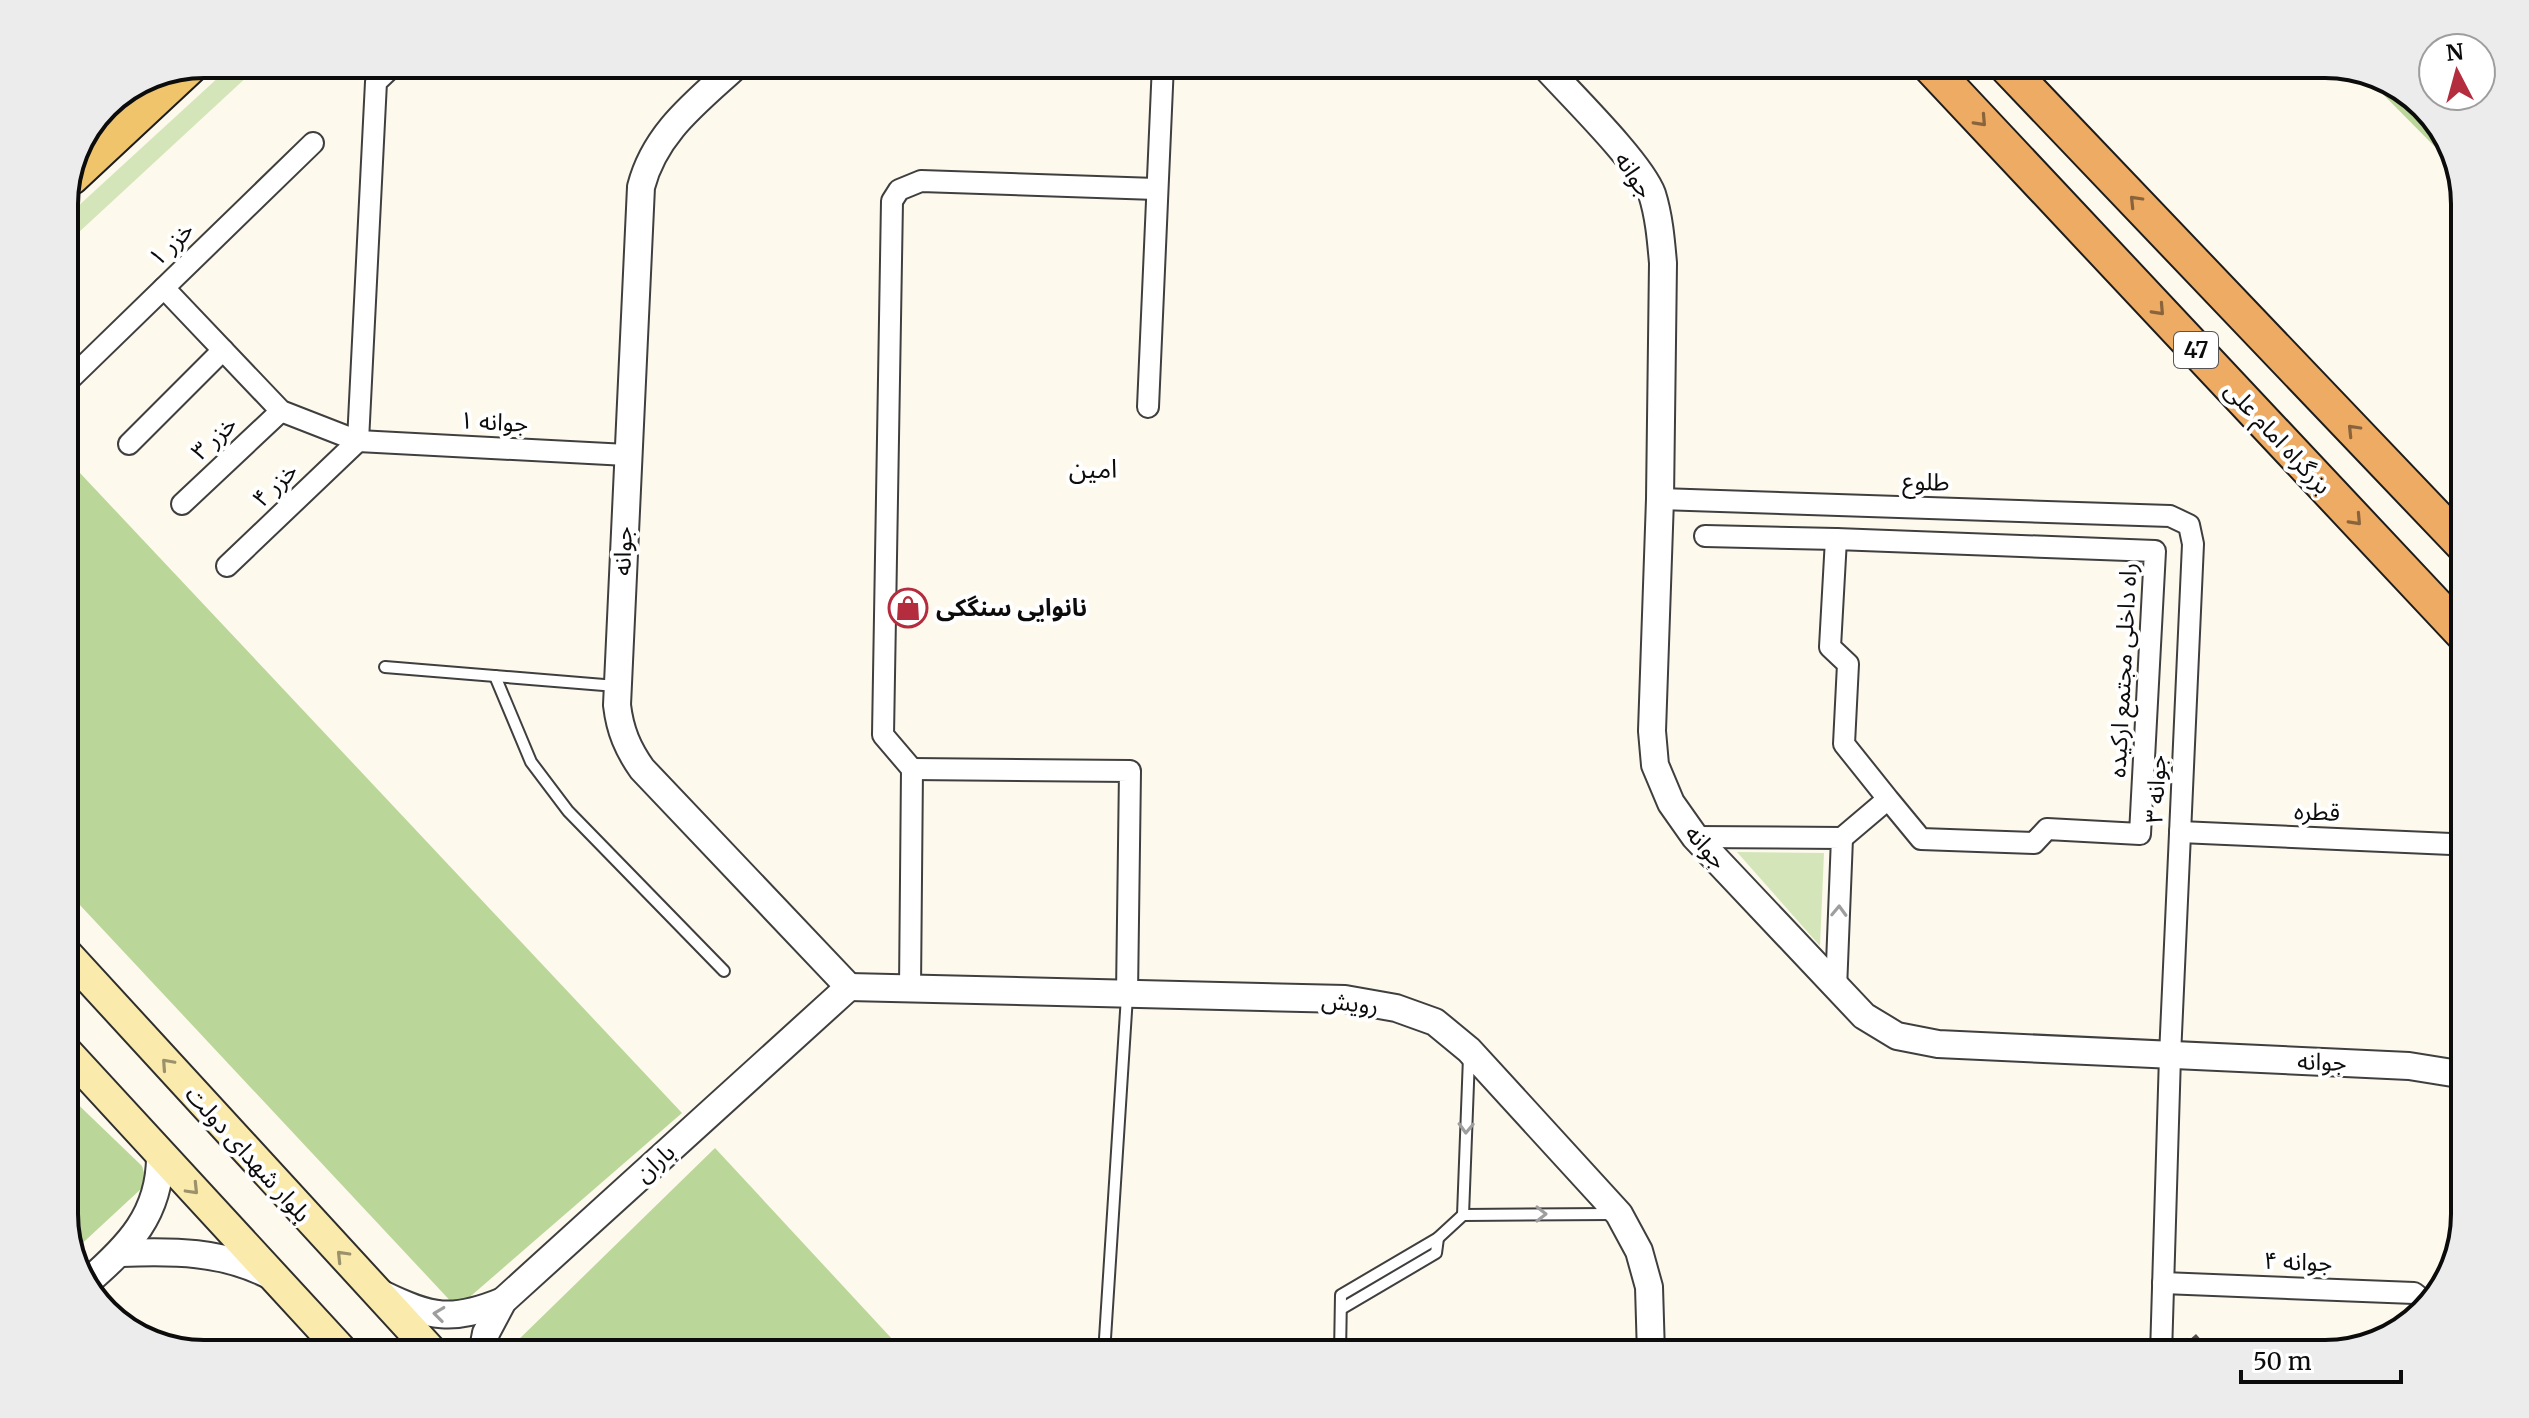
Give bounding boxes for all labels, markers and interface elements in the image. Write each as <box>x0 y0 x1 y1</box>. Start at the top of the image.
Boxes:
north arrow <box>2417 32 2497 112</box>
text: N <box>2445 37 2466 67</box>
one-way arrow <box>1972 112 1987 126</box>
street label: جوانه <box>1608 146 1661 204</box>
one-way arrow <box>2130 196 2144 210</box>
street label: خزر ۱ <box>141 214 200 273</box>
one-way arrow <box>2150 301 2164 316</box>
road number: 47 <box>2174 332 2218 368</box>
street label: بزرگراه امام علی <box>2216 375 2339 503</box>
street label: جوانه ۱ <box>459 404 529 439</box>
street label: خزر ۳ <box>184 409 243 467</box>
one-way arrow <box>2348 425 2362 439</box>
district label: امین <box>1069 452 1117 485</box>
street label: خزر ۴ <box>245 455 304 514</box>
street label: طلوع <box>1902 465 1950 500</box>
one-way arrow <box>2347 511 2361 526</box>
street label: جوانه <box>606 526 639 576</box>
street label: راه داخلی مجتمع ارکیده <box>2101 562 2146 778</box>
shop icon: نانوایی سنگکی <box>887 587 929 629</box>
place label: نانوایی سنگکی <box>936 592 1087 623</box>
street label: جوانه ۳ <box>2138 754 2173 824</box>
street label: قطره <box>2293 795 2341 828</box>
street label: جوانه <box>1679 818 1734 875</box>
one-way arrow <box>1831 904 1848 917</box>
street label: رویش <box>1320 984 1380 1021</box>
street label: جوانه <box>2297 1045 2347 1078</box>
one-way arrow <box>162 1059 176 1074</box>
street label: بلوار شهدای دولت <box>179 1079 318 1228</box>
one-way arrow <box>1458 1122 1475 1135</box>
street label: باران <box>628 1136 681 1189</box>
one-way arrow <box>184 1180 198 1194</box>
one-way arrow <box>1535 1205 1548 1223</box>
street label: جوانه ۴ <box>2263 1245 2333 1278</box>
one-way arrow <box>337 1251 351 1265</box>
one-way arrow <box>432 1306 445 1323</box>
scale bar <box>2241 1334 2401 1384</box>
text: 50 m <box>2253 1346 2312 1377</box>

